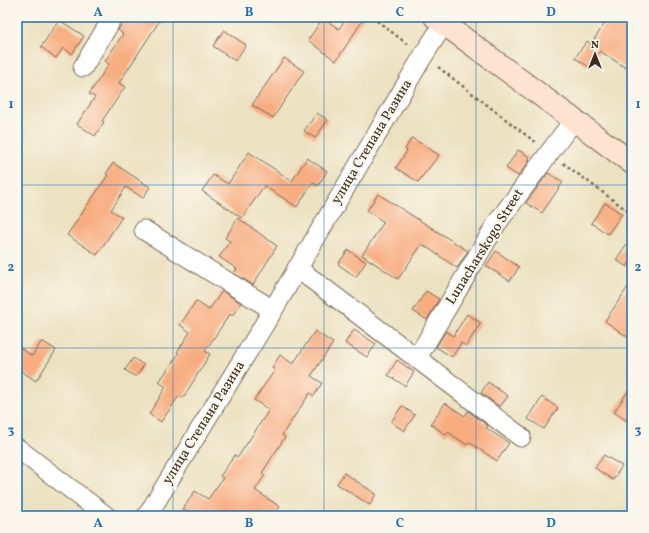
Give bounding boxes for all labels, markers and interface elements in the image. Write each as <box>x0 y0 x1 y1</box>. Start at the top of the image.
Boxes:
text: A <box>93 4 103 22</box>
text: B <box>245 4 254 22</box>
text: C <box>396 4 404 22</box>
text: D <box>546 4 556 22</box>
north arrow <box>575 34 615 74</box>
text: N <box>591 38 599 53</box>
street label: улица Степана Разина <box>327 76 417 208</box>
text: 1 <box>8 96 14 114</box>
text: 1 <box>635 96 641 114</box>
street label: Lunacharskogo Street <box>442 185 528 308</box>
text: 2 <box>8 259 15 277</box>
text: 2 <box>635 259 642 277</box>
street label: улица Степана Разина <box>158 357 250 489</box>
text: 3 <box>8 422 15 440</box>
text: 3 <box>635 422 642 440</box>
text: A <box>93 515 103 533</box>
text: B <box>245 515 254 533</box>
text: C <box>396 515 404 533</box>
text: D <box>546 515 556 533</box>

